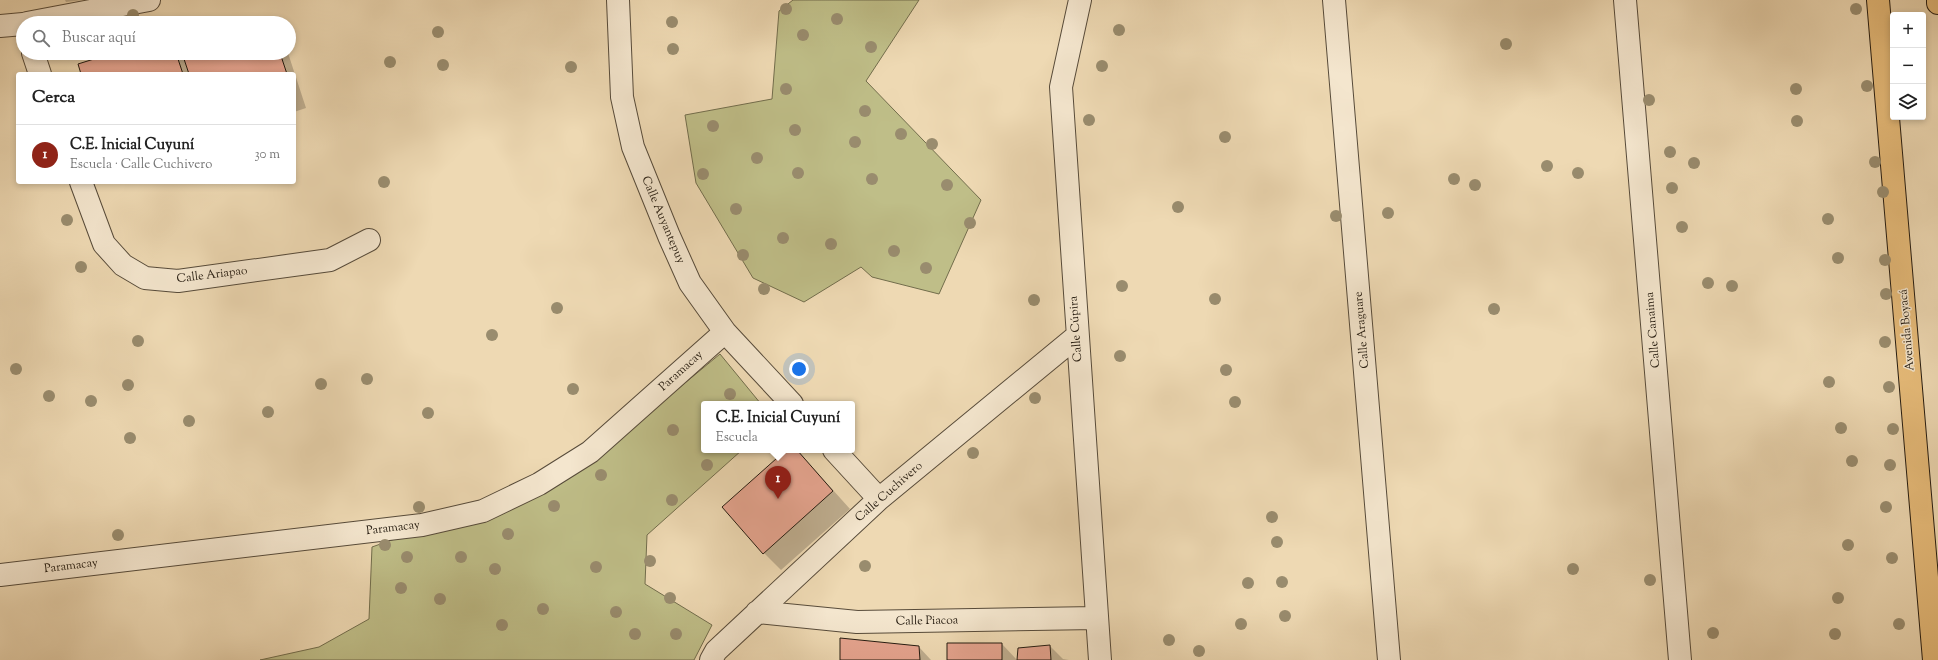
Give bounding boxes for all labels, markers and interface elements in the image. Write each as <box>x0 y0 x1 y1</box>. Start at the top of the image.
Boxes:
map controls <box>1890 12 1926 120</box>
button: + <box>1890 12 1926 48</box>
search box <box>16 16 296 60</box>
icon: search <box>30 27 52 49</box>
text: Buscar aquí <box>62 28 136 49</box>
button: − <box>1890 48 1926 84</box>
button: layers <box>1890 84 1926 120</box>
text: Cerca <box>32 86 75 110</box>
text: C.E. Inicial Cuyuní <box>70 135 194 156</box>
text: 1 <box>43 146 47 164</box>
text: 30 m <box>254 146 280 164</box>
text: Escuela · Calle Cuchivero <box>70 156 212 174</box>
street label: Calle Auyantepuy <box>636 173 690 267</box>
street label: Calle Ariapao <box>176 262 249 288</box>
street label: Avenida Boyacá <box>1894 288 1920 372</box>
street label: Calle Araguare <box>1350 290 1374 369</box>
street label: Calle Canaima <box>1641 291 1665 369</box>
street label: Calle Cúpira <box>1065 295 1087 363</box>
street label: Paramacay <box>655 346 707 396</box>
your location <box>789 359 809 379</box>
popup <box>701 401 855 453</box>
text: C.E. Inicial Cuyuní <box>716 408 840 429</box>
text: Escuela <box>716 429 758 447</box>
street label: Calle Cuchivero <box>851 457 927 527</box>
pin: 1 <box>765 466 791 499</box>
street label: Paramacay <box>365 516 421 540</box>
street label: Paramacay <box>43 554 99 578</box>
street label: Calle Piacoa <box>896 611 959 631</box>

